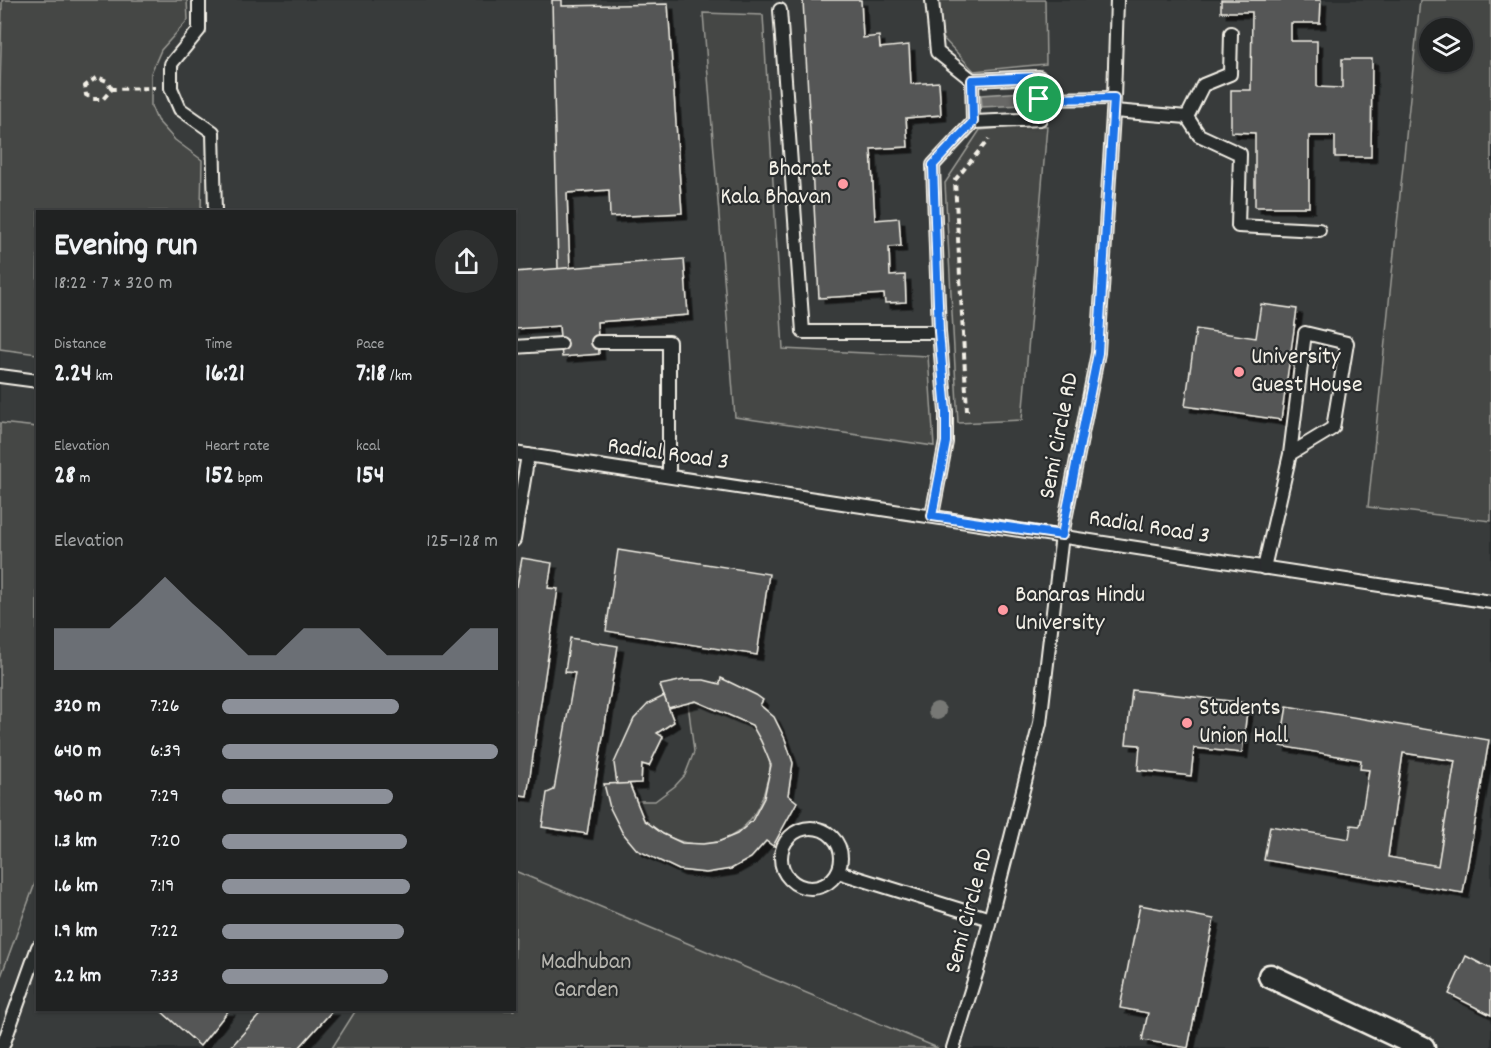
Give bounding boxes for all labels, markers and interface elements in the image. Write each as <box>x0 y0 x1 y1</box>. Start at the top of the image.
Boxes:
map controls <box>1419 18 1473 72</box>
button: layers <box>1419 18 1473 72</box>
pin <box>1013 73 1064 124</box>
icon: arrive <box>1022 82 1055 115</box>
place label: Bharat Kala Bhavan <box>720 153 831 215</box>
marker: Bharat Kala Bhavan <box>836 177 850 191</box>
text: Evening run <box>54 224 198 271</box>
button: share <box>435 230 498 293</box>
text: 18:22 · 7 × 320 m <box>54 270 172 298</box>
text: Distance <box>54 333 106 356</box>
text: Time <box>205 333 232 356</box>
text: Pace <box>356 333 384 356</box>
place label: University Guest House <box>1251 341 1362 403</box>
text: 2.24 <box>54 356 92 393</box>
text: 16:21 <box>205 356 245 393</box>
text: 7:18 <box>356 356 386 393</box>
text: km <box>92 365 113 388</box>
text: /km <box>386 365 412 388</box>
marker: University Guest House <box>1232 365 1246 379</box>
street label: Semi Circle RD <box>1031 370 1089 502</box>
street label: Radial Road 3 <box>605 430 731 480</box>
text: Elevation <box>54 435 110 458</box>
text: Heart rate <box>205 435 270 458</box>
text: kcal <box>356 435 380 458</box>
text: 28 <box>54 458 76 495</box>
text: 152 <box>205 458 234 495</box>
text: 154 <box>356 458 385 495</box>
text: m <box>76 467 90 490</box>
text: bpm <box>234 467 263 490</box>
street label: Radial Road 3 <box>1086 502 1212 554</box>
text: Elevation <box>54 528 124 556</box>
text: 125–128 m <box>426 528 498 556</box>
place label: Banaras Hindu University <box>1015 579 1145 641</box>
marker: Banaras Hindu University <box>996 603 1010 617</box>
place label: Students Union Hall <box>1199 692 1289 754</box>
text: 320 m <box>54 693 101 721</box>
text: 7:26 <box>150 693 180 721</box>
marker: Students Union Hall <box>1180 716 1194 730</box>
text: 640 m <box>54 738 101 766</box>
text: 6:39 <box>150 738 181 766</box>
text: 960 m <box>54 783 102 811</box>
text: 7:29 <box>150 783 179 811</box>
text: 1.3 km <box>54 828 97 856</box>
text: 7:20 <box>150 828 181 856</box>
street label: Semi Circle RD <box>937 845 1003 977</box>
text: 1.6 km <box>54 873 98 901</box>
text: 7:19 <box>150 873 175 901</box>
text: 1.9 km <box>54 918 97 946</box>
text: 7:22 <box>150 918 178 946</box>
park label: Madhuban Garden <box>541 946 631 1008</box>
text: 2.2 km <box>54 963 101 991</box>
text: 7:33 <box>150 963 179 991</box>

